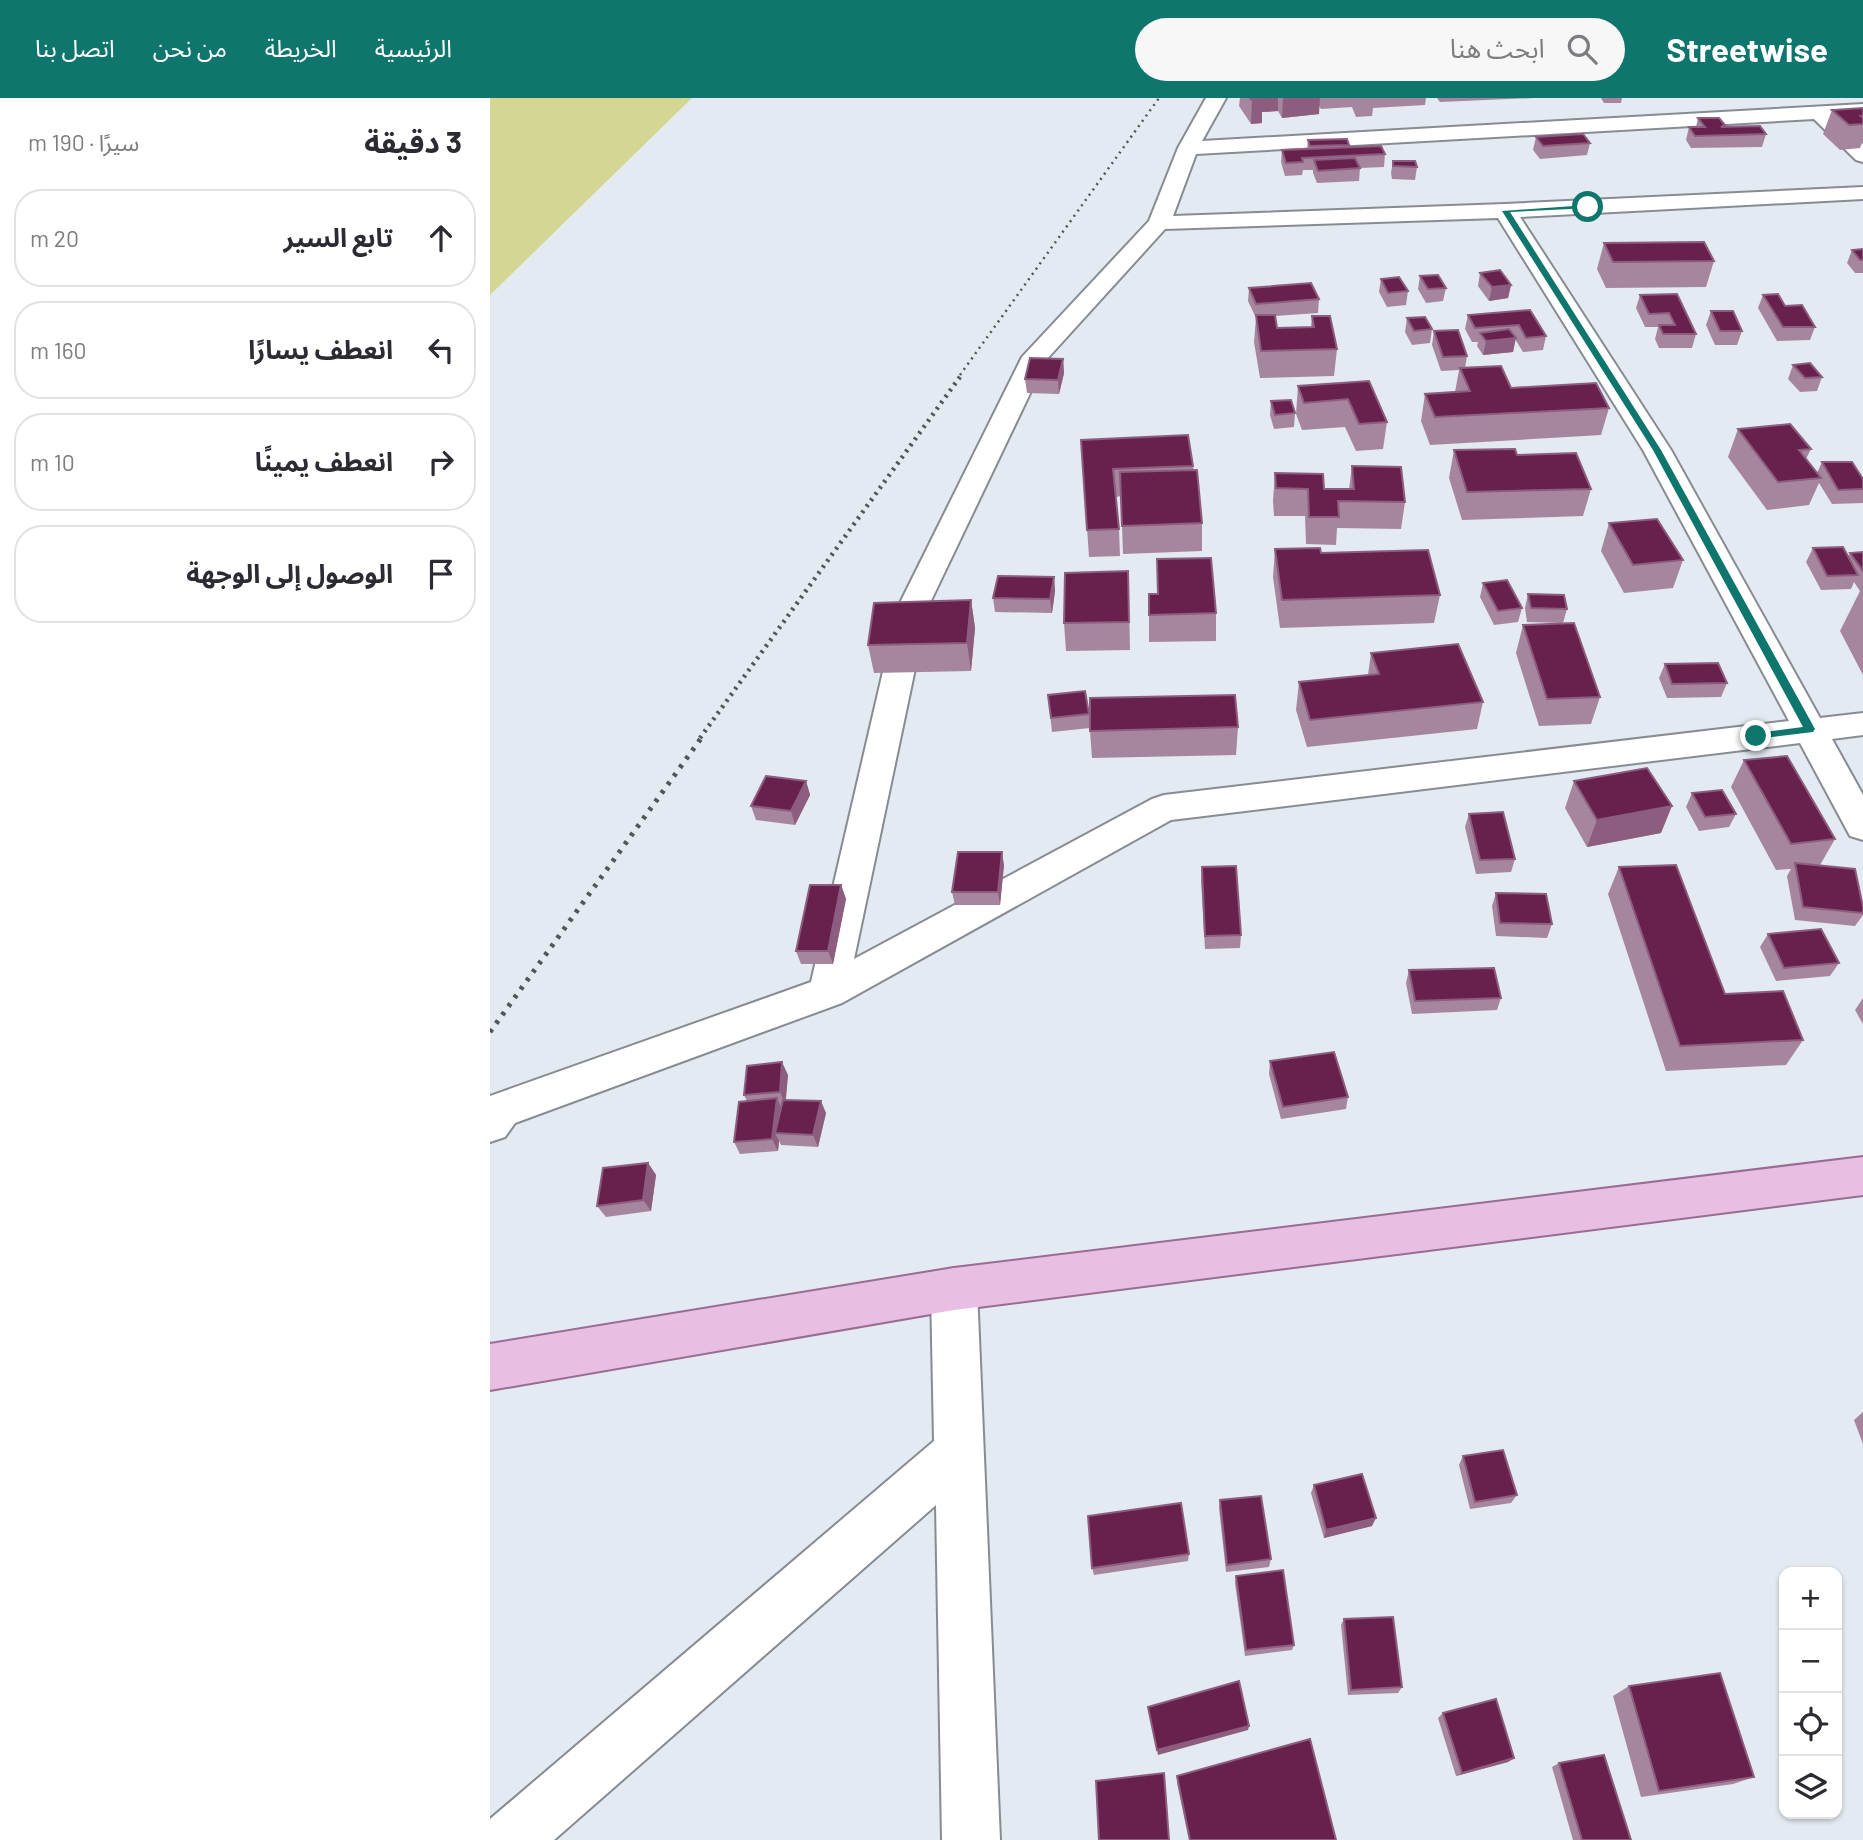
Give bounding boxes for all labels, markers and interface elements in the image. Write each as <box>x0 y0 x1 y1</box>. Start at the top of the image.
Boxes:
search box <box>1135 18 1625 81</box>
text: Streetwise <box>1667 29 1828 69</box>
icon: search <box>1563 30 1601 68</box>
text: ابحث هنا <box>1450 32 1545 63</box>
text: اتصل بنا <box>35 33 115 62</box>
text: من نحن <box>153 33 227 62</box>
text: الخريطة <box>265 33 337 62</box>
text: الرئيسية <box>375 33 452 62</box>
text: 3 دقيقة <box>364 123 462 159</box>
text: سيرًا · 190 m <box>28 128 139 156</box>
route start <box>1572 191 1603 222</box>
icon: ahead <box>422 219 460 257</box>
text: تابع السير <box>283 221 393 252</box>
text: 20 m <box>30 224 79 252</box>
icon: left <box>422 331 460 369</box>
text: انعطف يسارًا <box>248 333 393 364</box>
text: 160 m <box>30 336 87 364</box>
icon: right <box>422 443 460 481</box>
text: انعطف يمينًا <box>255 445 393 476</box>
text: 10 m <box>30 448 75 476</box>
icon: arrive <box>422 555 460 593</box>
text: الوصول إلى الوجهة <box>186 557 393 588</box>
route end <box>1740 720 1771 751</box>
map controls <box>1779 1567 1842 1819</box>
button: + <box>1779 1567 1842 1630</box>
button: − <box>1779 1630 1842 1693</box>
button: locate <box>1779 1693 1842 1756</box>
button: layers <box>1779 1756 1842 1819</box>

